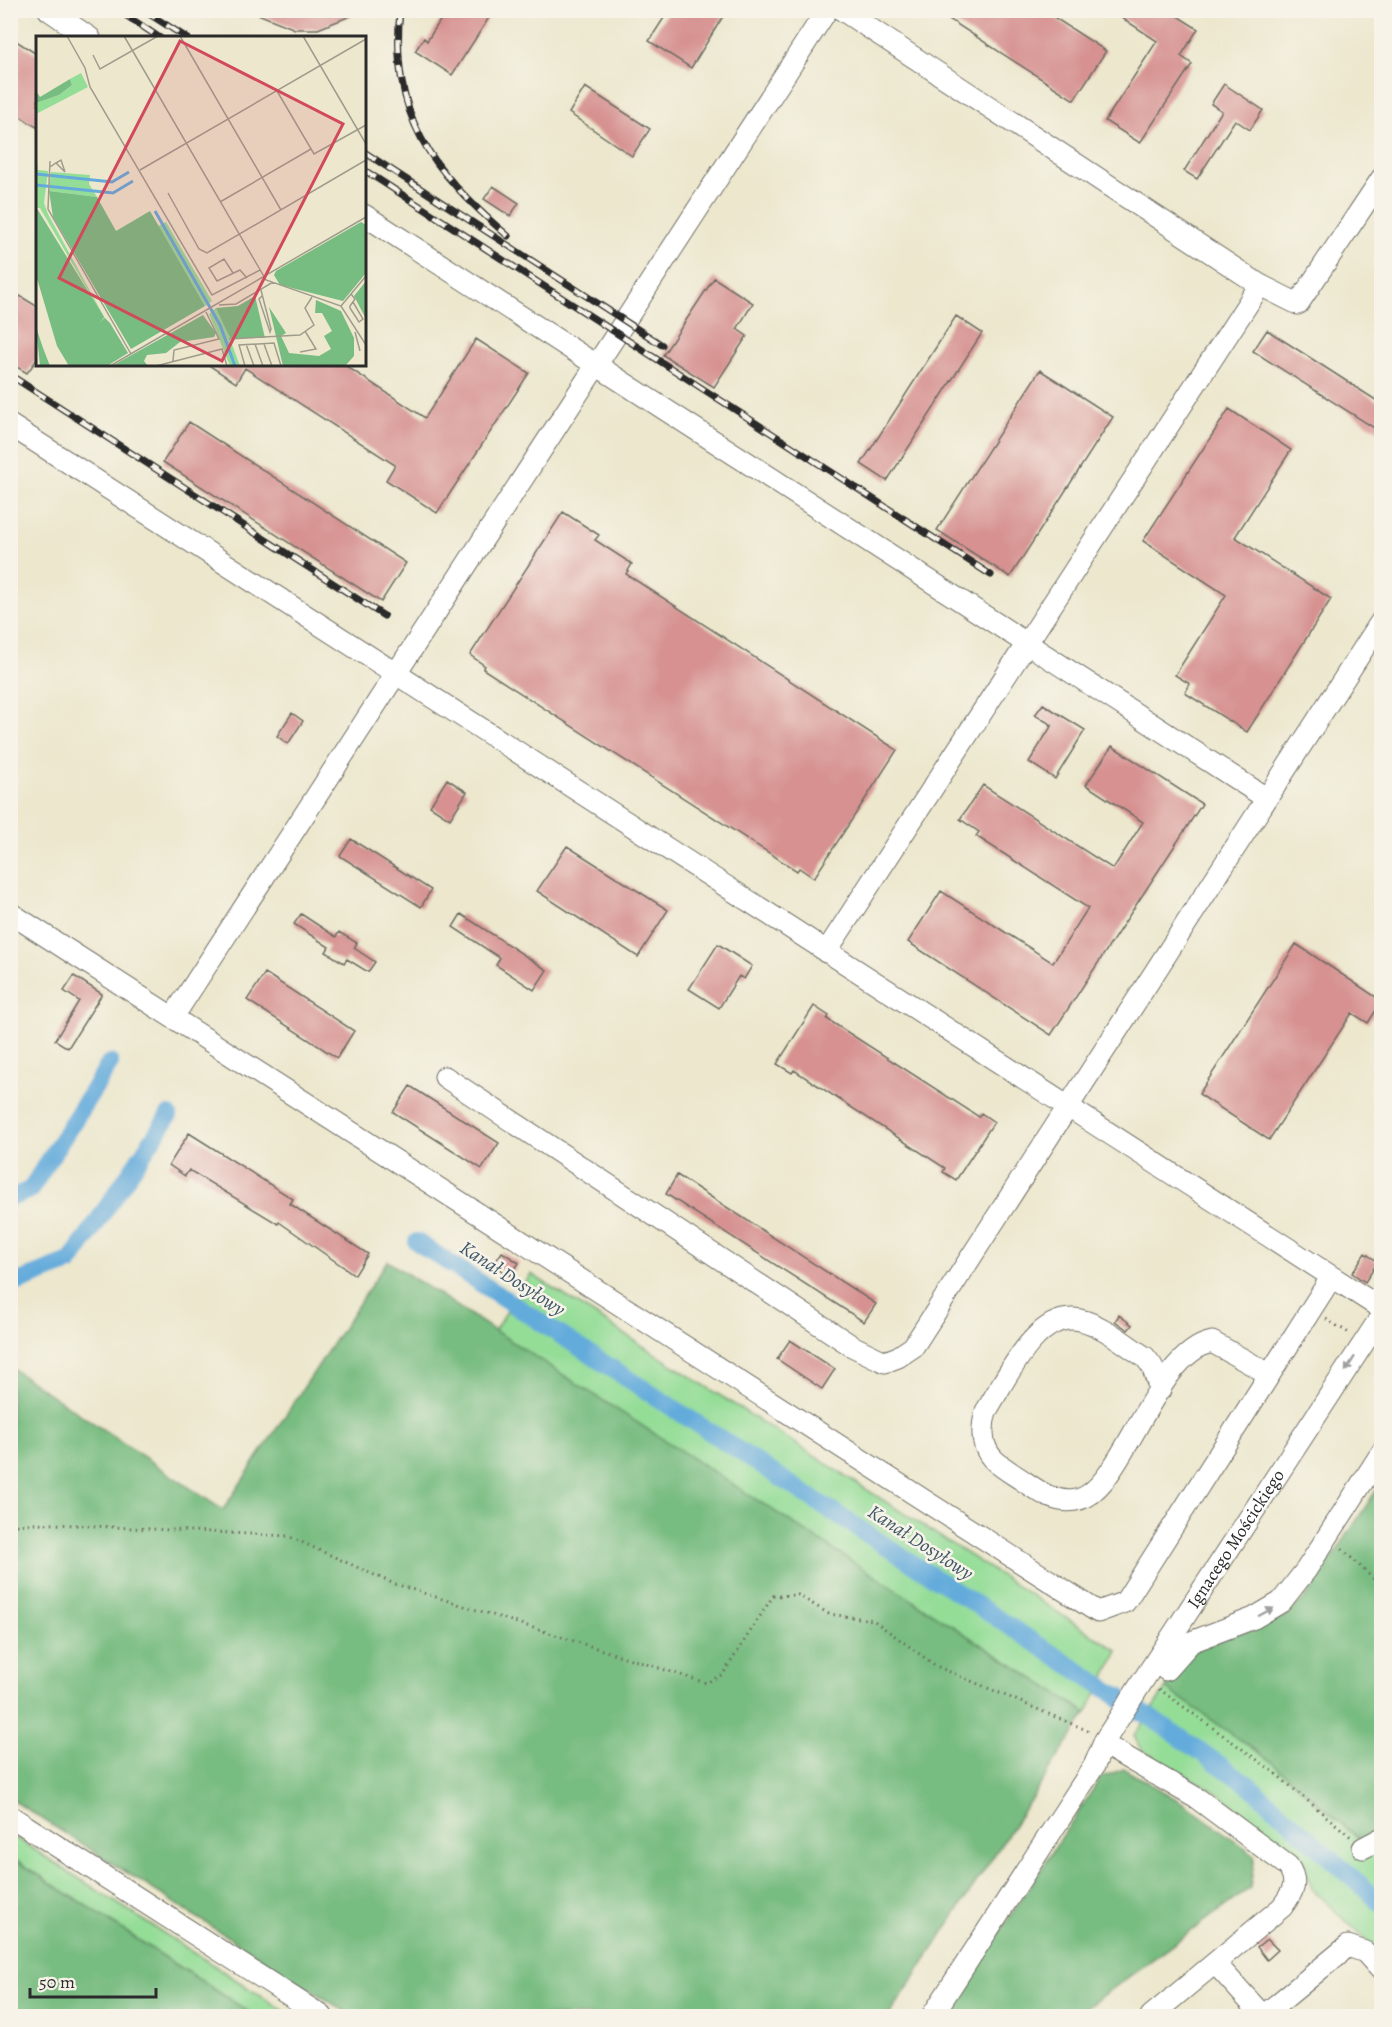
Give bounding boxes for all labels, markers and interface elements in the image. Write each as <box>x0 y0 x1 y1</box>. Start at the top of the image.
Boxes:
inset map <box>36 36 366 366</box>
water label: Kanał Dosyłowy <box>455 1234 571 1323</box>
one-way arrow <box>1345 1356 1356 1372</box>
street label: Ignacego Mościckiego <box>1181 1465 1290 1613</box>
water label: Kanał Dosyłowy <box>863 1498 979 1587</box>
one-way arrow <box>1258 1607 1275 1617</box>
scale bar <box>30 1961 156 1999</box>
text: 50 m <box>39 1970 75 1994</box>

